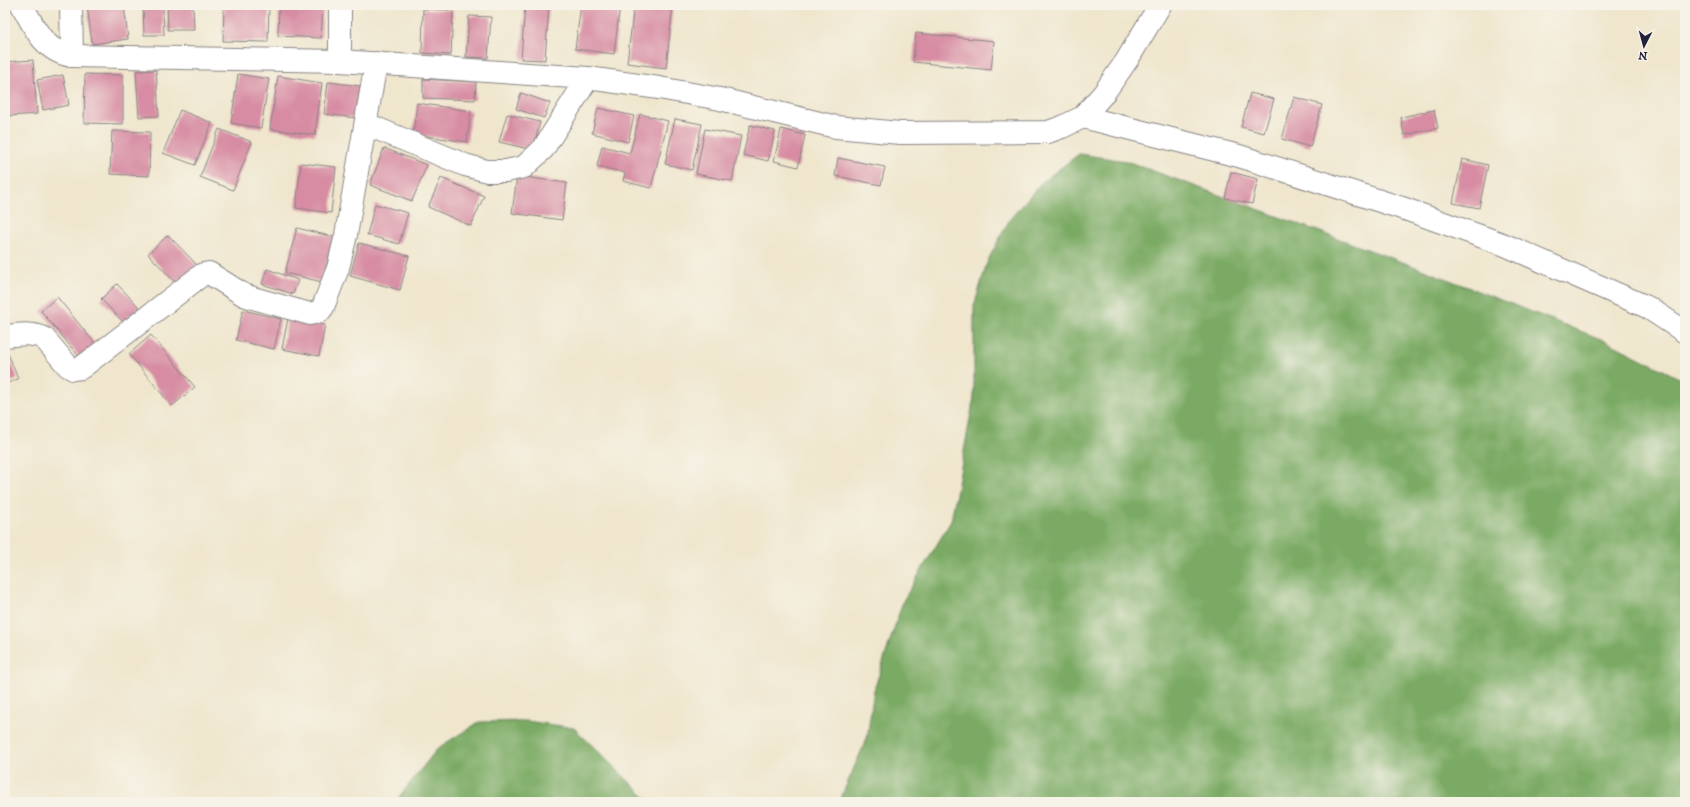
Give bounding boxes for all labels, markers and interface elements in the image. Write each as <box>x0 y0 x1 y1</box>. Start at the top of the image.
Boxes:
north arrow <box>1624 26 1664 66</box>
text: N <box>1638 48 1648 62</box>

